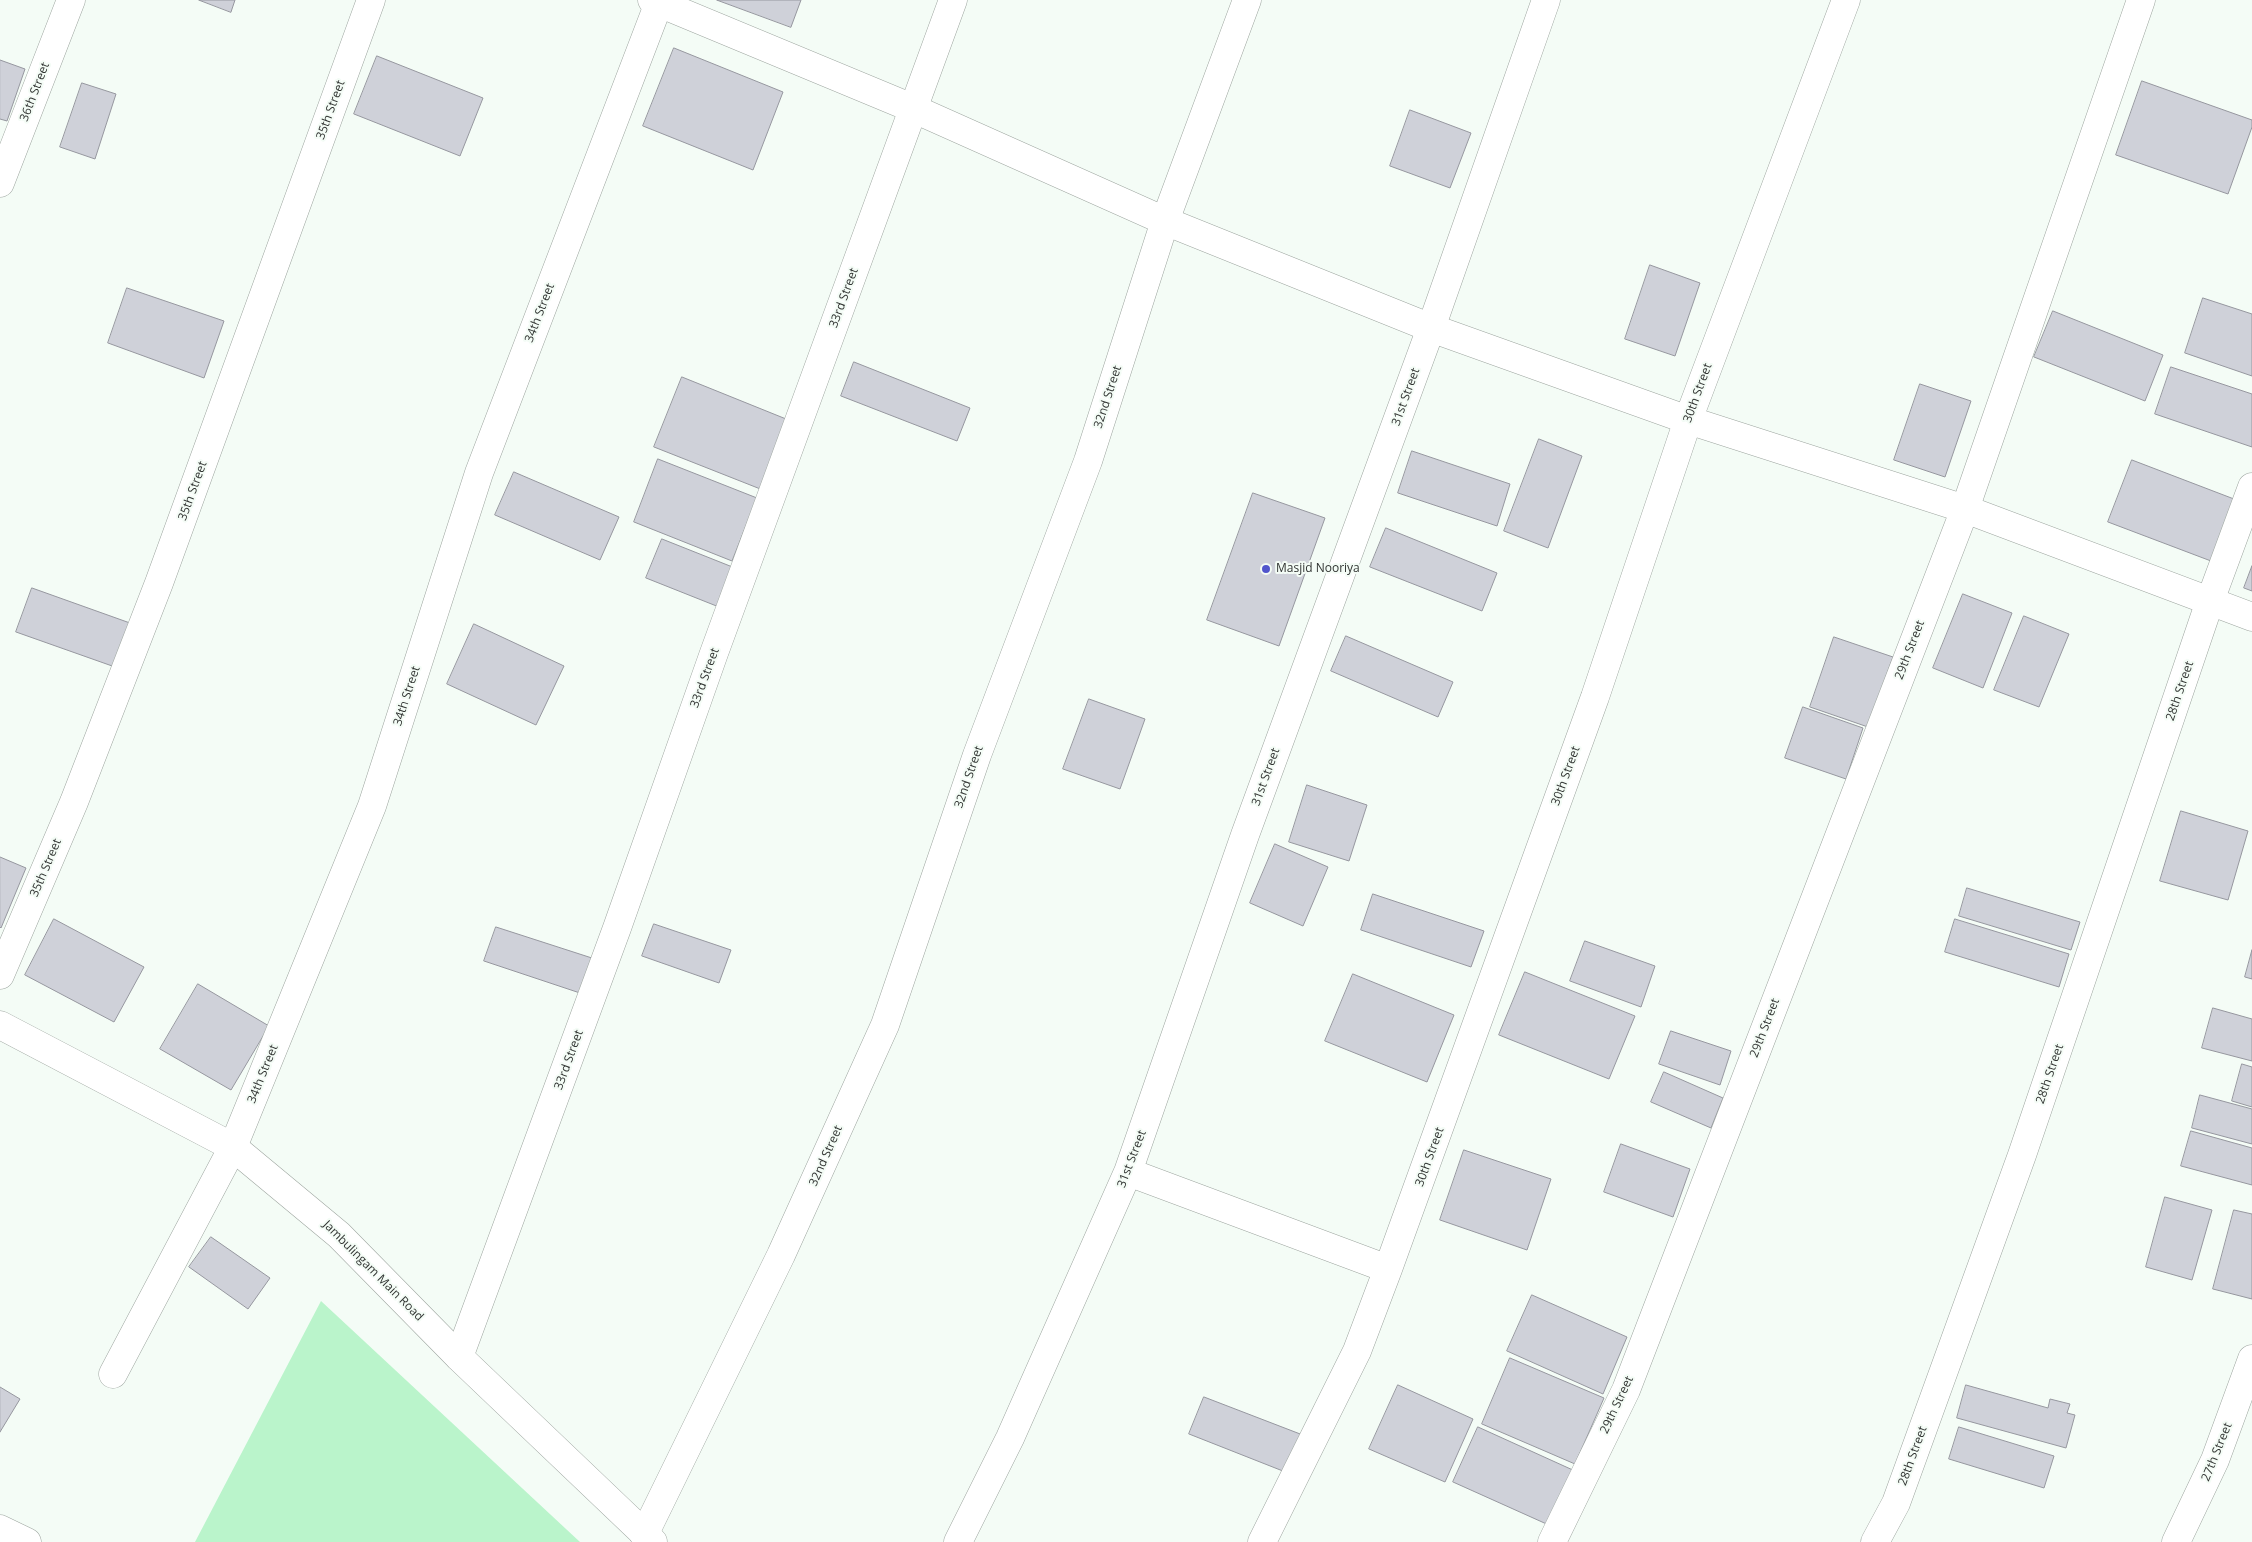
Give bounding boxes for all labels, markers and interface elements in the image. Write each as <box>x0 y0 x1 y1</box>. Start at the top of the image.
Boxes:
street label: 36th Street <box>17 60 53 124</box>
street label: 35th Street <box>314 78 348 142</box>
street label: 33rd Street <box>827 266 861 330</box>
street label: 34th Street <box>522 281 558 345</box>
street label: 30th Street <box>1681 361 1715 425</box>
street label: 32nd Street <box>1091 364 1125 430</box>
street label: 31st Street <box>1389 366 1423 428</box>
street label: 35th Street <box>176 459 210 523</box>
place label: Masjid Nooriya <box>1276 562 1360 576</box>
marker: Masjid Nooriya <box>1260 563 1272 575</box>
street label: 29th Street <box>1892 618 1928 682</box>
street label: 33rd Street <box>688 646 722 710</box>
street label: 28th Street <box>2163 659 2197 723</box>
street label: 34th Street <box>391 664 423 728</box>
street label: 32nd Street <box>952 744 986 810</box>
street label: 30th Street <box>1549 744 1583 808</box>
street label: 31st Street <box>1249 746 1283 808</box>
street label: 35th Street <box>27 837 65 899</box>
street label: 29th Street <box>1747 996 1783 1060</box>
street label: 33rd Street <box>552 1028 586 1092</box>
street label: 28th Street <box>2033 1042 2067 1106</box>
street label: 34th Street <box>245 1043 281 1105</box>
street label: 32nd Street <box>806 1123 846 1189</box>
street label: 30th Street <box>1413 1125 1447 1189</box>
street label: 31st Street <box>1114 1128 1150 1190</box>
street label: Jambulingam Main Road <box>320 1218 426 1324</box>
street label: 29th Street <box>1597 1374 1637 1436</box>
street label: 27th Street <box>2199 1421 2235 1483</box>
street label: 28th Street <box>1896 1424 1930 1488</box>

